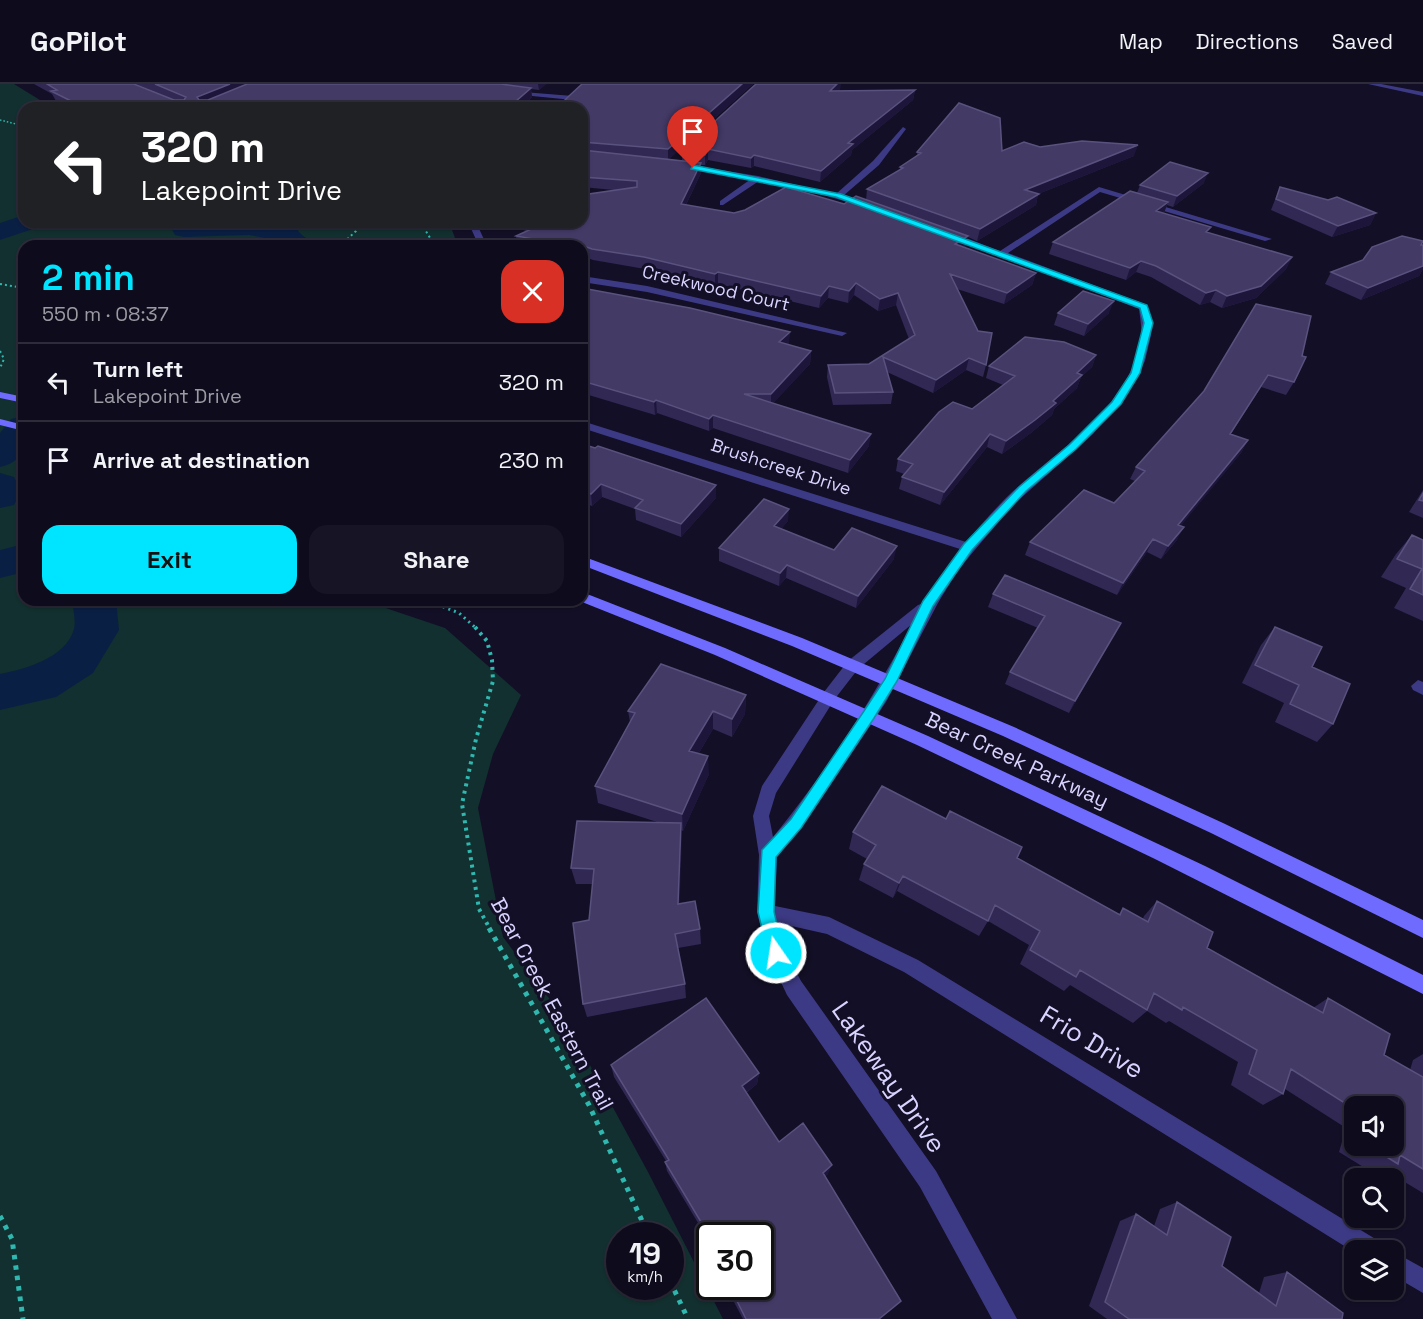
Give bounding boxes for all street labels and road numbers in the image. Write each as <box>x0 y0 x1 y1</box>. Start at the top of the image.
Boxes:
street label: Creekwood Court <box>640 259 792 316</box>
street label: Brushcreek Drive <box>708 433 854 500</box>
street label: Bear Creek Parkway <box>921 705 1113 814</box>
street label: Bear Creek Eastern Trail <box>485 893 620 1115</box>
street label: Lakeway Drive <box>824 994 954 1160</box>
street label: Frio Drive <box>1034 998 1150 1086</box>

